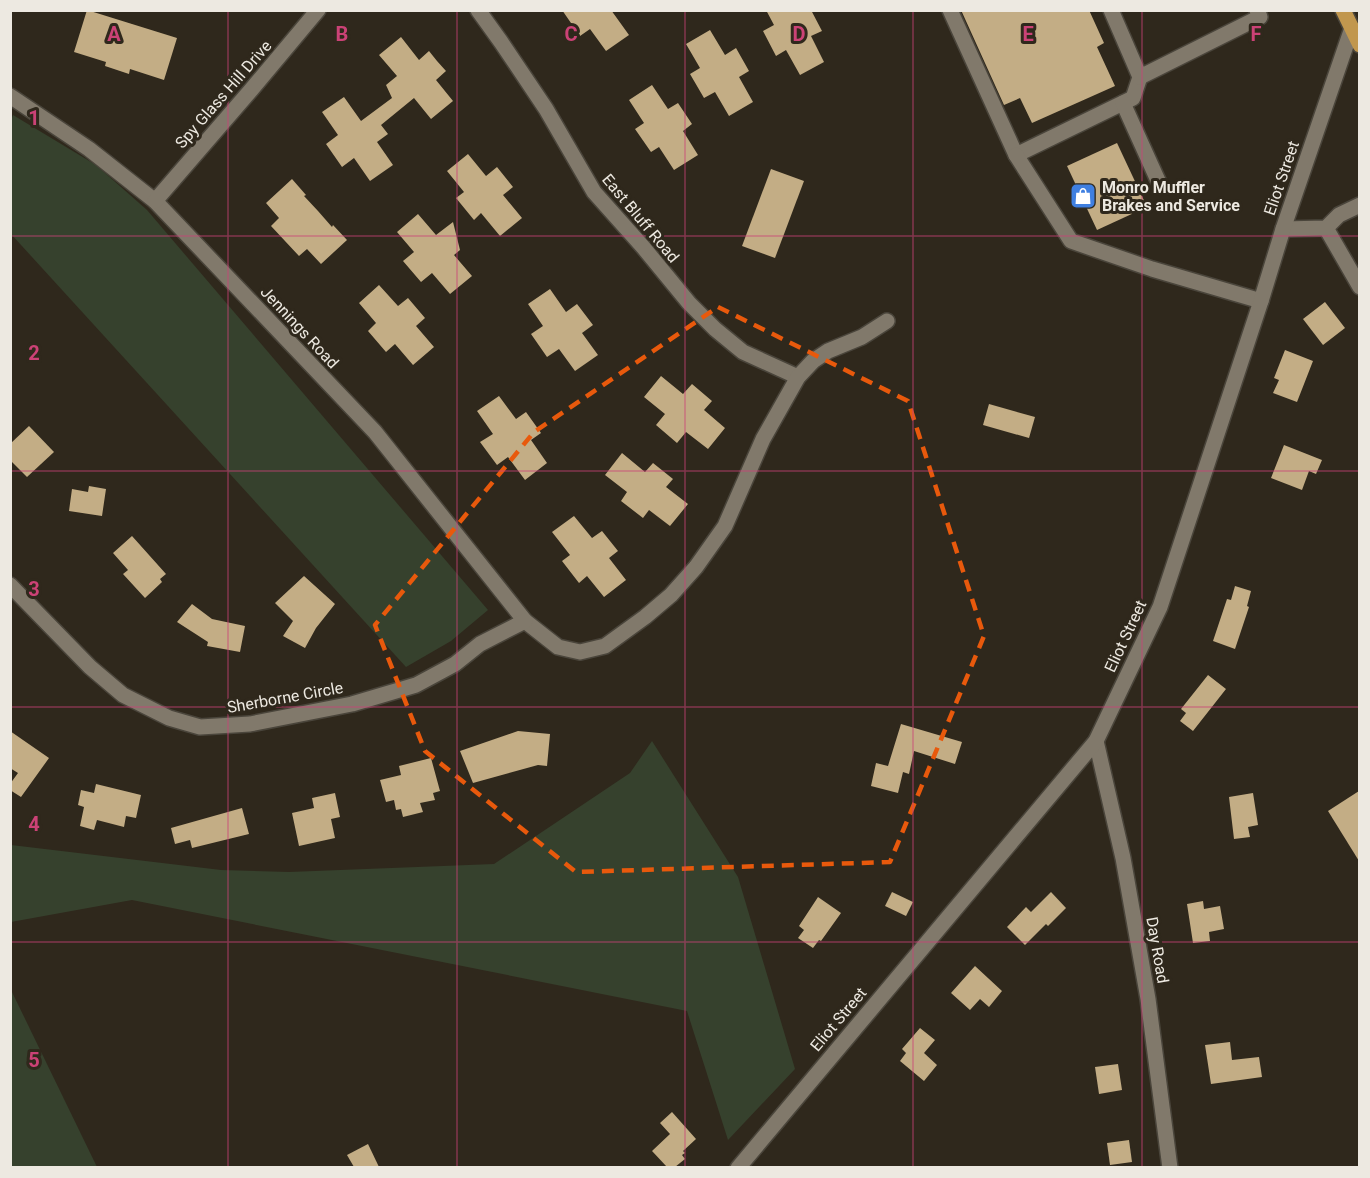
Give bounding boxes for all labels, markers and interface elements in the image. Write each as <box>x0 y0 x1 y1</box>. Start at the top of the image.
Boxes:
text: A <box>107 22 121 46</box>
text: B <box>336 22 348 46</box>
text: C <box>564 22 578 46</box>
text: D <box>793 22 806 46</box>
text: E <box>1022 22 1034 46</box>
text: F <box>1251 22 1262 46</box>
street label: Spy Glass Hill Drive <box>171 36 275 152</box>
text: 1 <box>28 106 40 130</box>
street label: Eliot Street <box>1260 138 1303 218</box>
street label: East Bluff Road <box>598 170 683 266</box>
place label: Monro Muffler Brakes and Service <box>1102 178 1240 215</box>
shop icon: Monro Muffler Brakes and Service <box>1068 181 1098 211</box>
street label: Jennings Road <box>257 282 343 372</box>
text: 2 <box>28 341 40 365</box>
text: 3 <box>28 577 40 601</box>
street label: Eliot Street <box>1100 597 1150 675</box>
street label: Sherborne Circle <box>226 678 345 717</box>
text: 4 <box>28 812 40 836</box>
street label: Day Road <box>1142 915 1173 985</box>
street label: Eliot Street <box>806 984 871 1055</box>
text: 5 <box>28 1048 40 1072</box>

